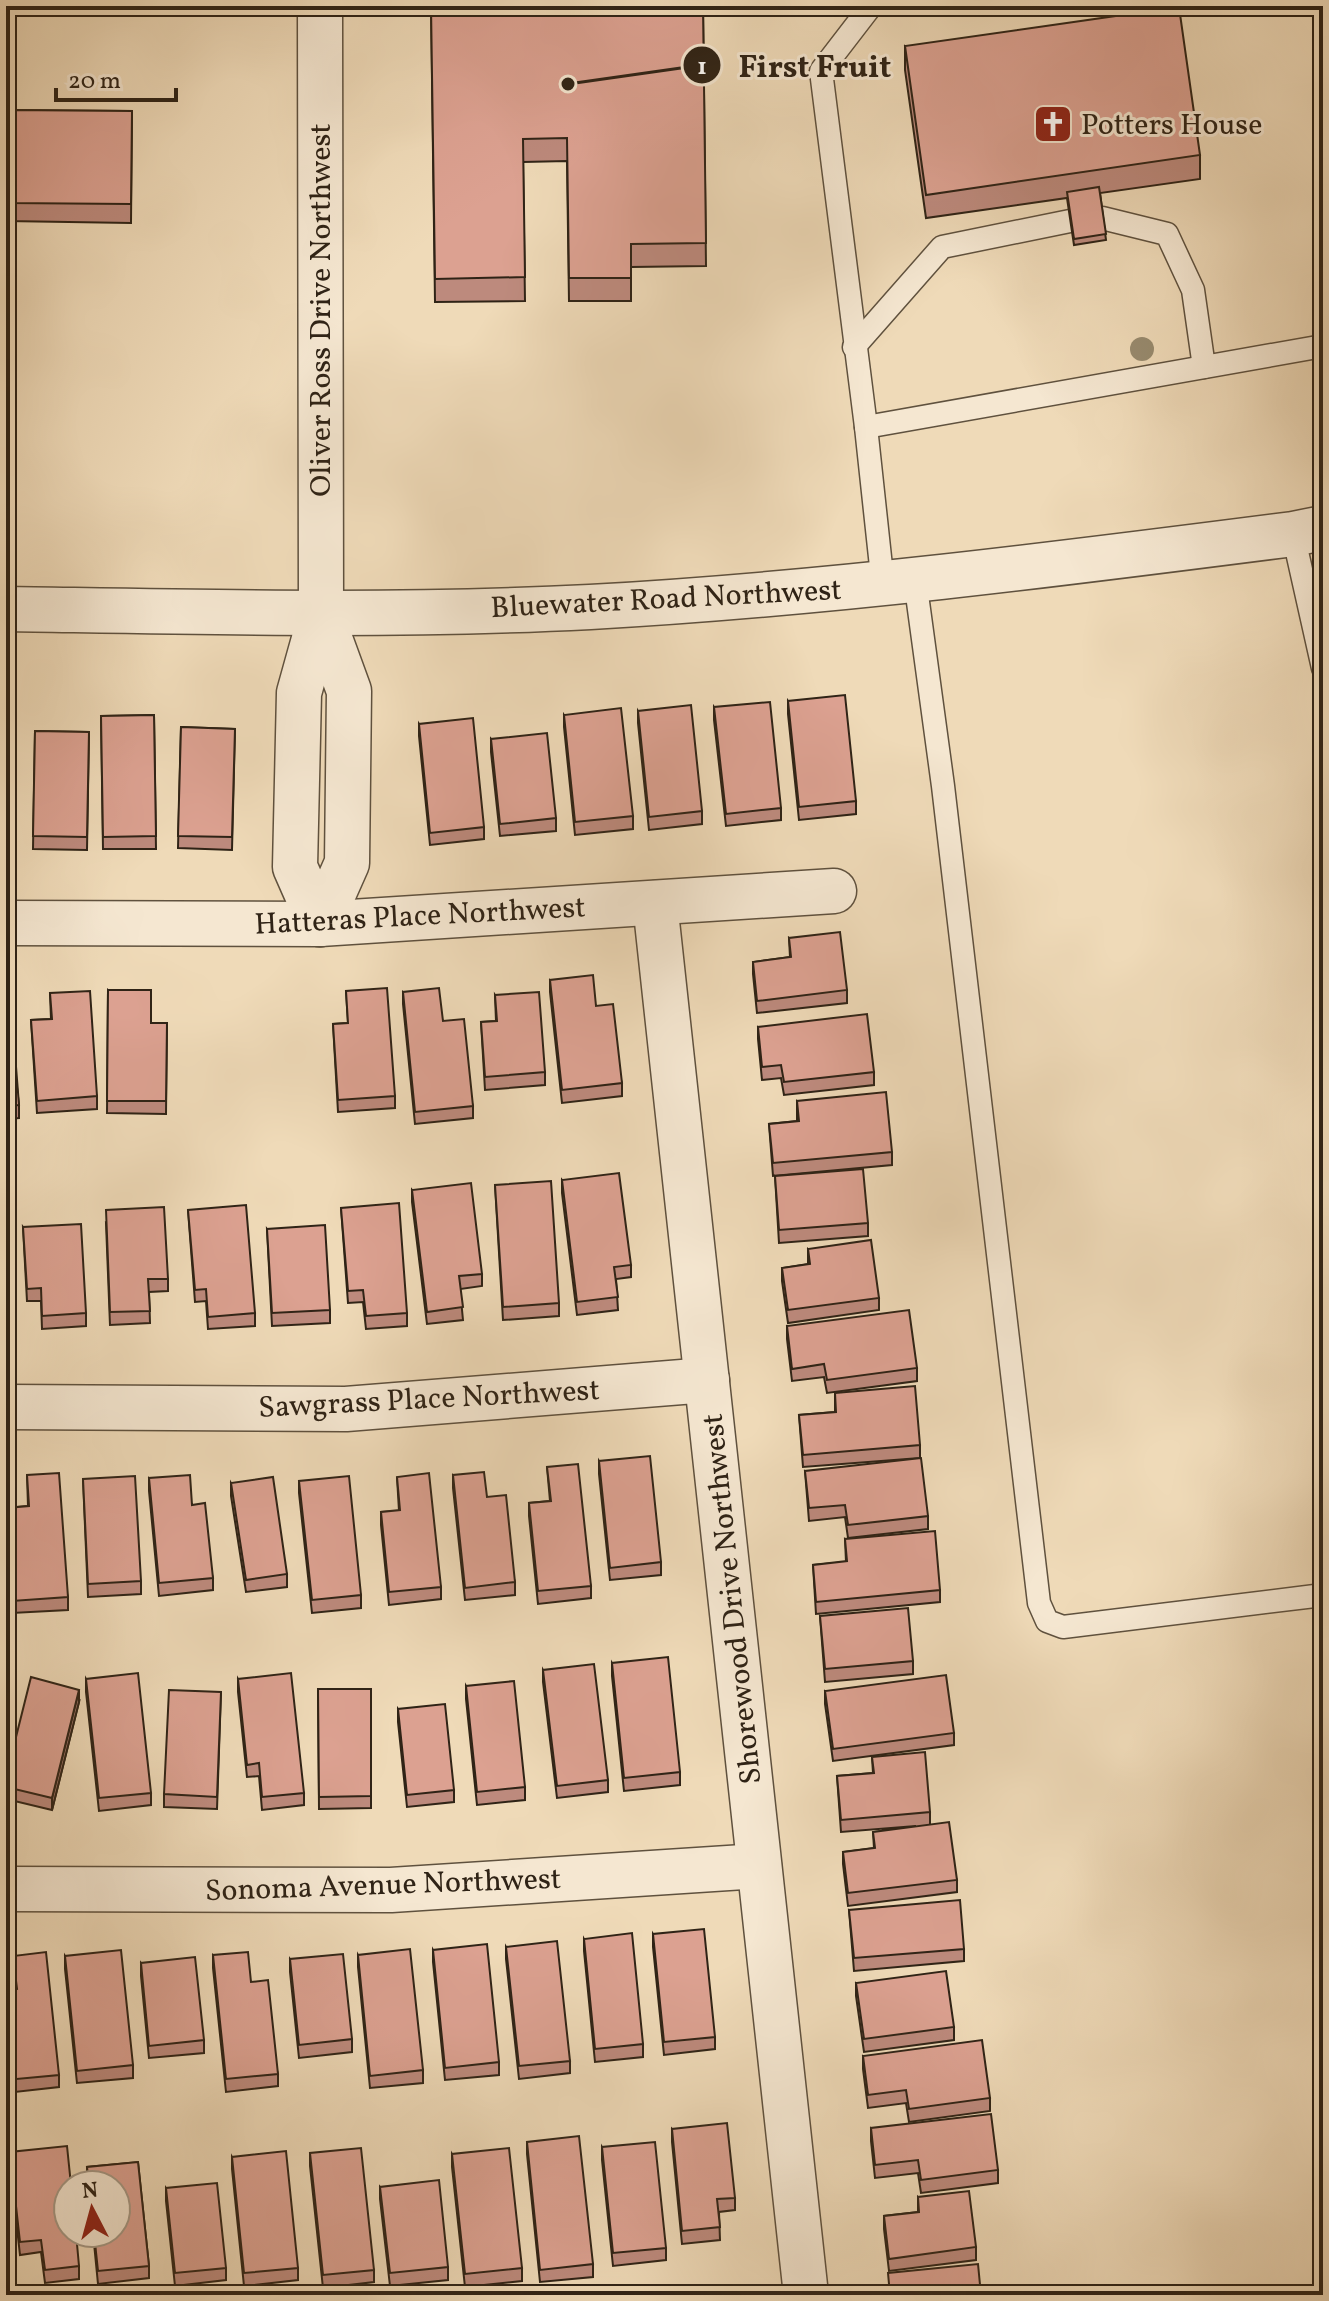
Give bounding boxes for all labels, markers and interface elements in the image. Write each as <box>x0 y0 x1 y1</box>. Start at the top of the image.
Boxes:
callout: First Fruit <box>682 37 907 93</box>
text: First Fruit <box>739 47 891 91</box>
text: 1 <box>697 51 707 85</box>
scale bar <box>56 52 176 102</box>
text: 20 m <box>68 65 121 99</box>
church icon: Potters House <box>1032 103 1074 145</box>
place label: Potters House <box>1081 105 1262 147</box>
street label: Oliver Ross Drive Northwest <box>301 123 343 497</box>
street label: Bluewater Road Northwest <box>490 570 843 630</box>
street label: Hatteras Place Northwest <box>253 887 587 947</box>
street label: Sawgrass Place Northwest <box>257 1370 601 1430</box>
street label: Shorewood Drive Northwest <box>693 1411 773 1786</box>
street label: Sonoma Avenue Northwest <box>204 1859 562 1913</box>
north arrow <box>52 2169 132 2249</box>
text: N <box>81 2175 100 2208</box>

